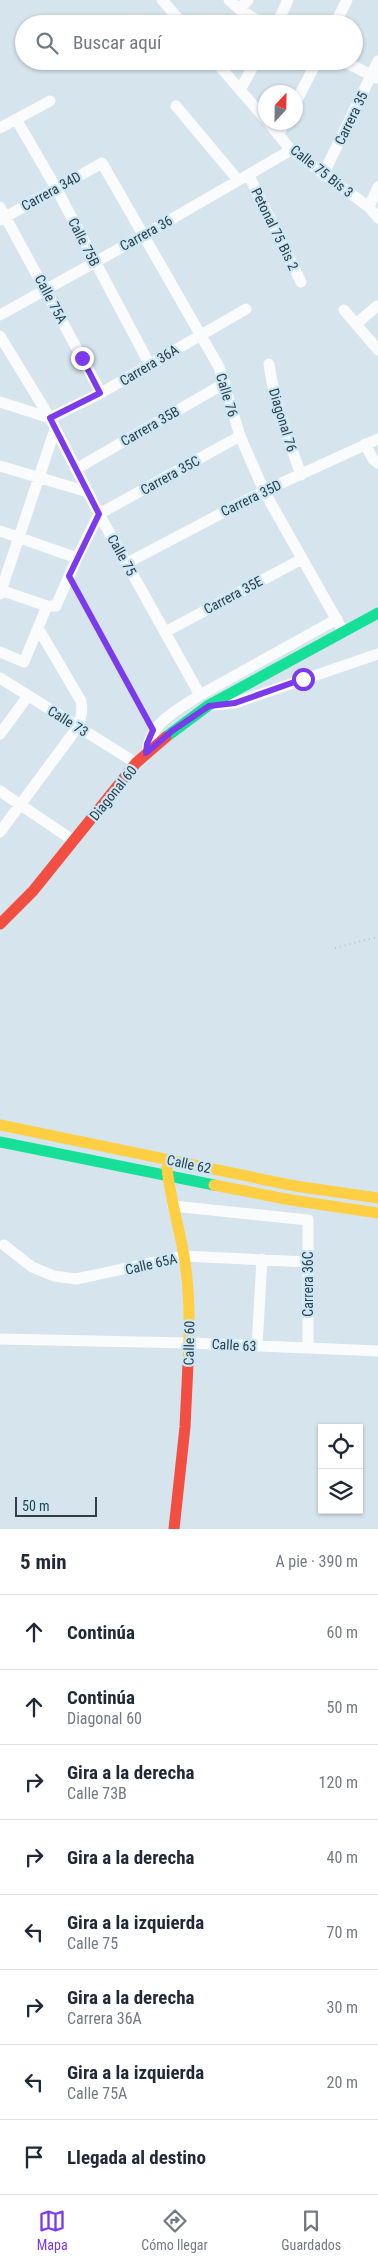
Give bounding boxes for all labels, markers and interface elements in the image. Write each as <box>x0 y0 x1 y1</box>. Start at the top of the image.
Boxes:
search box <box>15 15 363 70</box>
icon: search <box>33 29 61 57</box>
text: Buscar aquí <box>73 31 162 54</box>
north arrow <box>258 85 303 130</box>
street label: Carrera 35 <box>331 89 371 147</box>
street label: Calle 75 Bis 3 <box>287 142 357 200</box>
street label: Carrera 34D <box>19 168 83 214</box>
street label: Petonal 75 Bis 2 <box>248 185 302 273</box>
street label: Carrera 36 <box>117 212 175 254</box>
street label: Calle 75B <box>65 215 103 269</box>
street label: Calle 75A <box>32 272 70 326</box>
street label: Carrera 36A <box>117 341 181 389</box>
route end <box>71 347 94 370</box>
street label: Calle 76 <box>213 371 241 419</box>
street label: Diagonal 76 <box>266 386 300 454</box>
street label: Carrera 35B <box>118 403 182 449</box>
street label: Carrera 35C <box>138 452 202 498</box>
street label: Carrera 35D <box>218 476 284 520</box>
street label: Calle 75 <box>104 532 140 578</box>
street label: Carrera 35E <box>201 573 265 617</box>
route start <box>292 668 315 691</box>
street label: Calle 73 <box>45 702 91 740</box>
street label: Diagonal 60 <box>86 762 140 824</box>
street label: Calle 62 <box>165 1152 213 1176</box>
street label: Calle 65A <box>124 1250 178 1278</box>
street label: Carrera 36C <box>300 1251 316 1317</box>
street label: Calle 60 <box>181 1320 197 1365</box>
street label: Calle 63 <box>211 1336 257 1354</box>
map controls <box>318 1424 363 1514</box>
button: locate <box>318 1424 363 1469</box>
button: layers <box>318 1469 363 1514</box>
scale bar <box>15 1494 98 1517</box>
text: 50 m <box>22 1498 50 1514</box>
text: 5 min <box>20 1550 67 1574</box>
text: A pie · 390 m <box>275 1552 358 1571</box>
icon: ahead <box>20 1618 48 1646</box>
text: Continúa <box>67 1621 135 1644</box>
text: 60 m <box>326 1623 358 1642</box>
text: Continúa <box>67 1686 135 1709</box>
icon: ahead <box>20 1693 48 1721</box>
text: 50 m <box>326 1698 358 1717</box>
text: Diagonal 60 <box>67 1709 142 1728</box>
text: Gira a la derecha <box>67 1761 194 1784</box>
icon: right <box>20 1768 48 1796</box>
text: 120 m <box>319 1773 358 1792</box>
text: Calle 73B <box>67 1784 127 1803</box>
icon: right <box>20 1843 48 1871</box>
text: Gira a la derecha <box>67 1846 194 1869</box>
text: 40 m <box>326 1848 358 1867</box>
text: Gira a la izquierda <box>67 1911 204 1934</box>
icon: left <box>20 1918 48 1946</box>
text: 70 m <box>326 1923 358 1942</box>
text: Calle 75 <box>67 1934 118 1953</box>
text: Gira a la derecha <box>67 1986 194 2009</box>
icon: right <box>20 1993 48 2021</box>
text: 30 m <box>326 1998 358 2017</box>
text: Carrera 36A <box>67 2009 142 2028</box>
text: Gira a la izquierda <box>67 2061 204 2084</box>
icon: left <box>20 2068 48 2096</box>
text: 20 m <box>326 2073 358 2092</box>
text: Calle 75A <box>67 2084 127 2103</box>
icon: arrive <box>20 2143 48 2171</box>
text: Llegada al destino <box>67 2146 206 2169</box>
tab: Mapa <box>37 2207 68 2253</box>
tab: Cómo llegar <box>141 2207 208 2253</box>
tab: Guardados <box>281 2207 341 2253</box>

